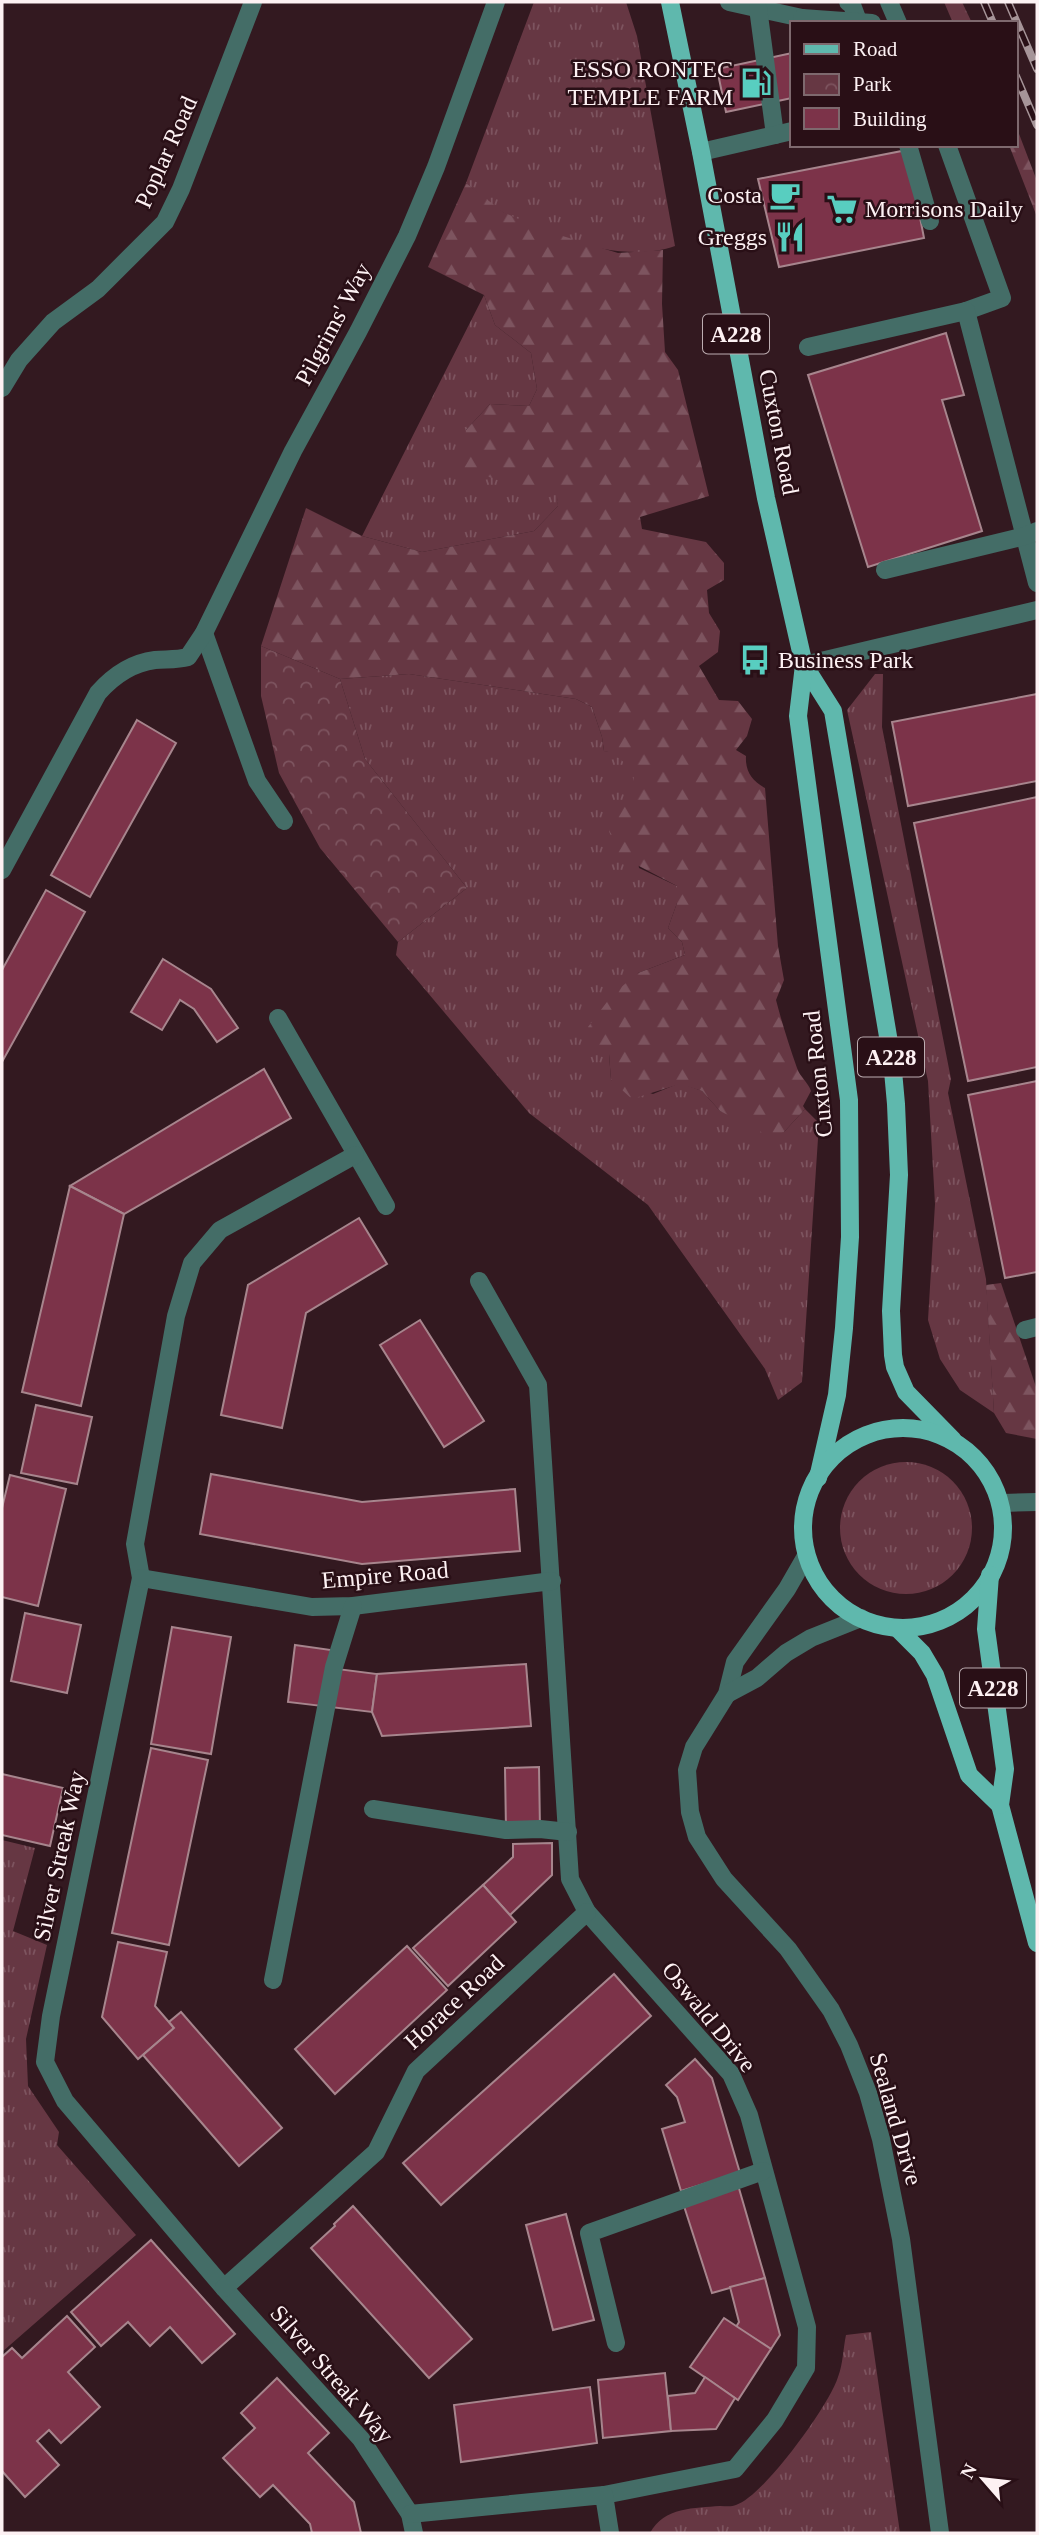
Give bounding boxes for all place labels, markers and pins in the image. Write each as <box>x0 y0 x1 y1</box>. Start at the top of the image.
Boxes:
place label: ESSO RONTEC TEMPLE FARM <box>567 56 733 110</box>
fuel station icon: ESSO RONTEC TEMPLE FARM <box>739 66 773 100</box>
cafe icon: Costa <box>768 178 802 212</box>
place label: Costa <box>707 182 762 208</box>
supermarket icon: Morrisons Daily <box>825 192 859 226</box>
place label: Morrisons Daily <box>865 196 1023 222</box>
restaurant icon: Greggs <box>773 220 807 254</box>
place label: Greggs <box>698 224 767 250</box>
bus stop icon: Business Park <box>738 643 772 677</box>
place label: Business Park <box>778 647 913 673</box>

